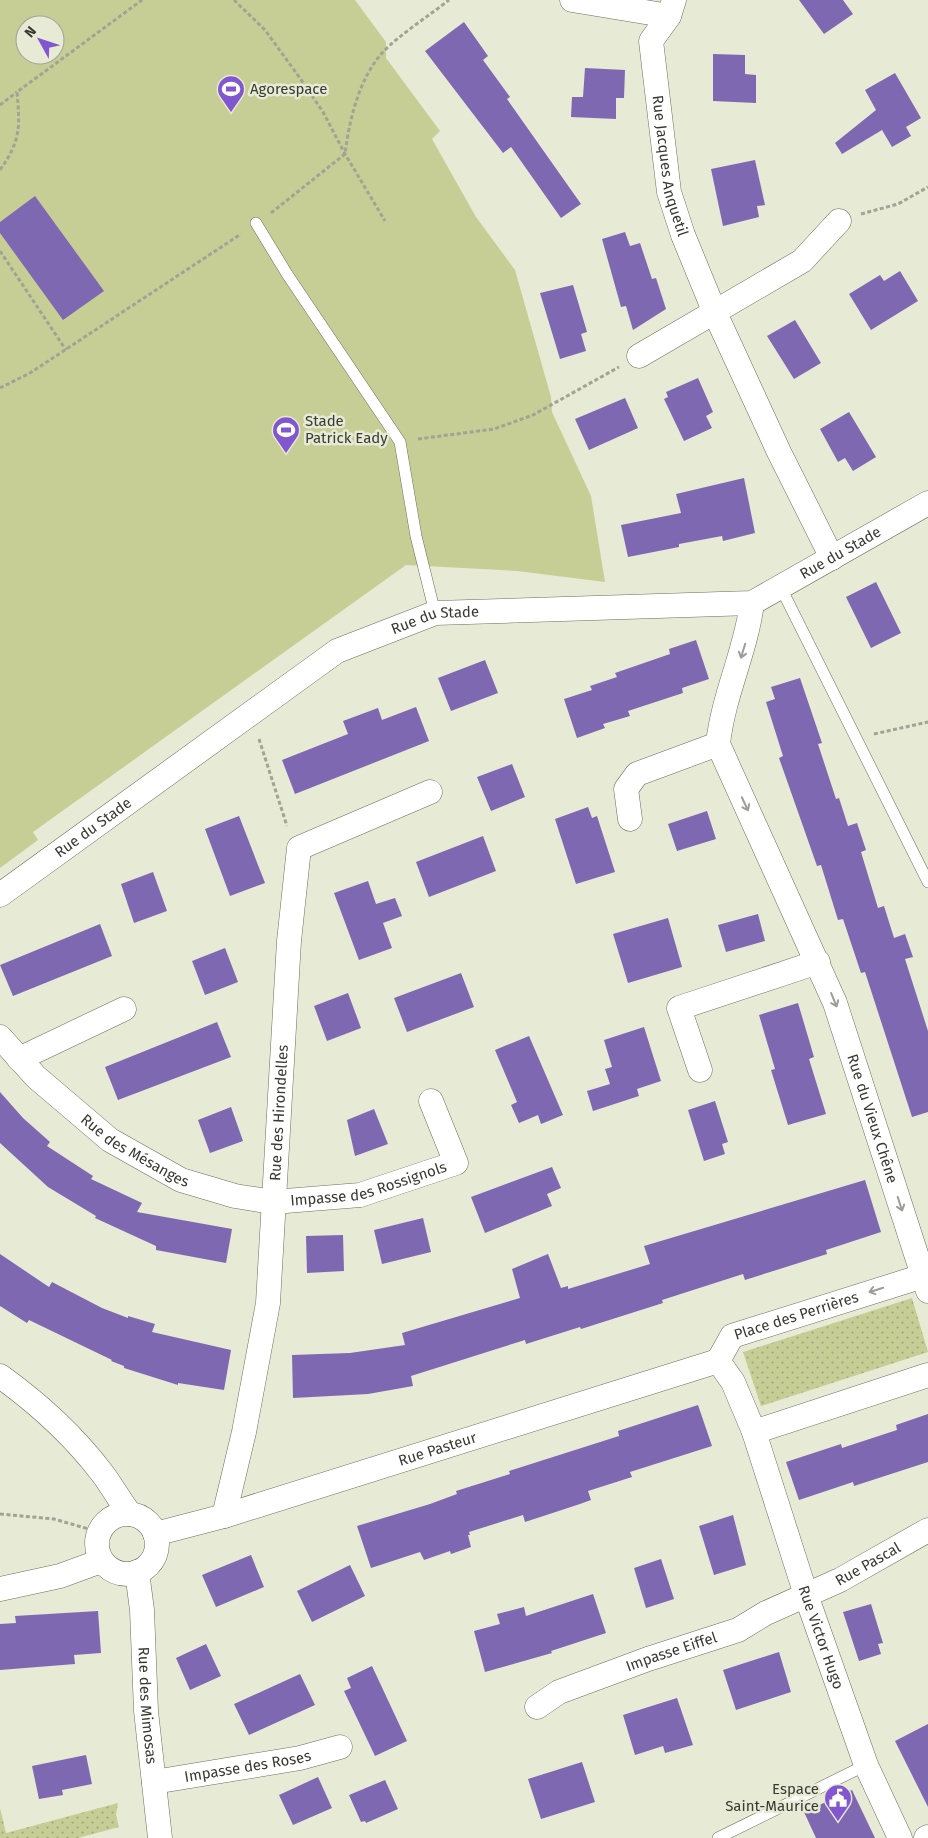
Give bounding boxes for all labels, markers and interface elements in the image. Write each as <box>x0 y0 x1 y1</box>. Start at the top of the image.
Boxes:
north arrow <box>15 15 65 65</box>
text: N <box>21 23 40 41</box>
sports icon: Agorespace <box>216 74 246 113</box>
place label: Agorespace <box>250 80 327 98</box>
street label: Rue Jacques Anquetil <box>649 94 692 239</box>
place label: Stade Patrick Eady <box>305 412 388 447</box>
sports icon: Stade Patrick Eady <box>271 415 301 454</box>
street label: Rue du Stade <box>797 523 884 583</box>
street label: Rue du Stade <box>388 603 479 638</box>
one-way arrow <box>737 642 747 658</box>
street label: Rue du Stade <box>51 794 135 861</box>
one-way arrow <box>741 796 751 811</box>
one-way arrow <box>830 991 839 1007</box>
street label: Rue des Hirondelles <box>266 1044 292 1182</box>
street label: Rue du Vieux Chêne <box>843 1052 902 1186</box>
street label: Rue des Mésanges <box>77 1110 191 1191</box>
street label: Impasse des Rossignols <box>290 1158 449 1210</box>
one-way arrow <box>896 1196 905 1211</box>
one-way arrow <box>869 1286 885 1296</box>
street label: Place des Perrières <box>732 1288 861 1344</box>
street label: Rue Pasteur <box>396 1428 479 1470</box>
street label: Rue Pascal <box>832 1538 904 1590</box>
street label: Rue Victor Hugo <box>795 1583 848 1692</box>
street label: Impasse Eiffel <box>623 1628 720 1675</box>
street label: Rue des Mimosas <box>134 1646 161 1765</box>
street label: Impasse des Roses <box>183 1746 313 1786</box>
place label: Espace Saint-Maurice <box>725 1780 819 1815</box>
public building icon: Espace Saint-Maurice <box>823 1783 853 1822</box>

